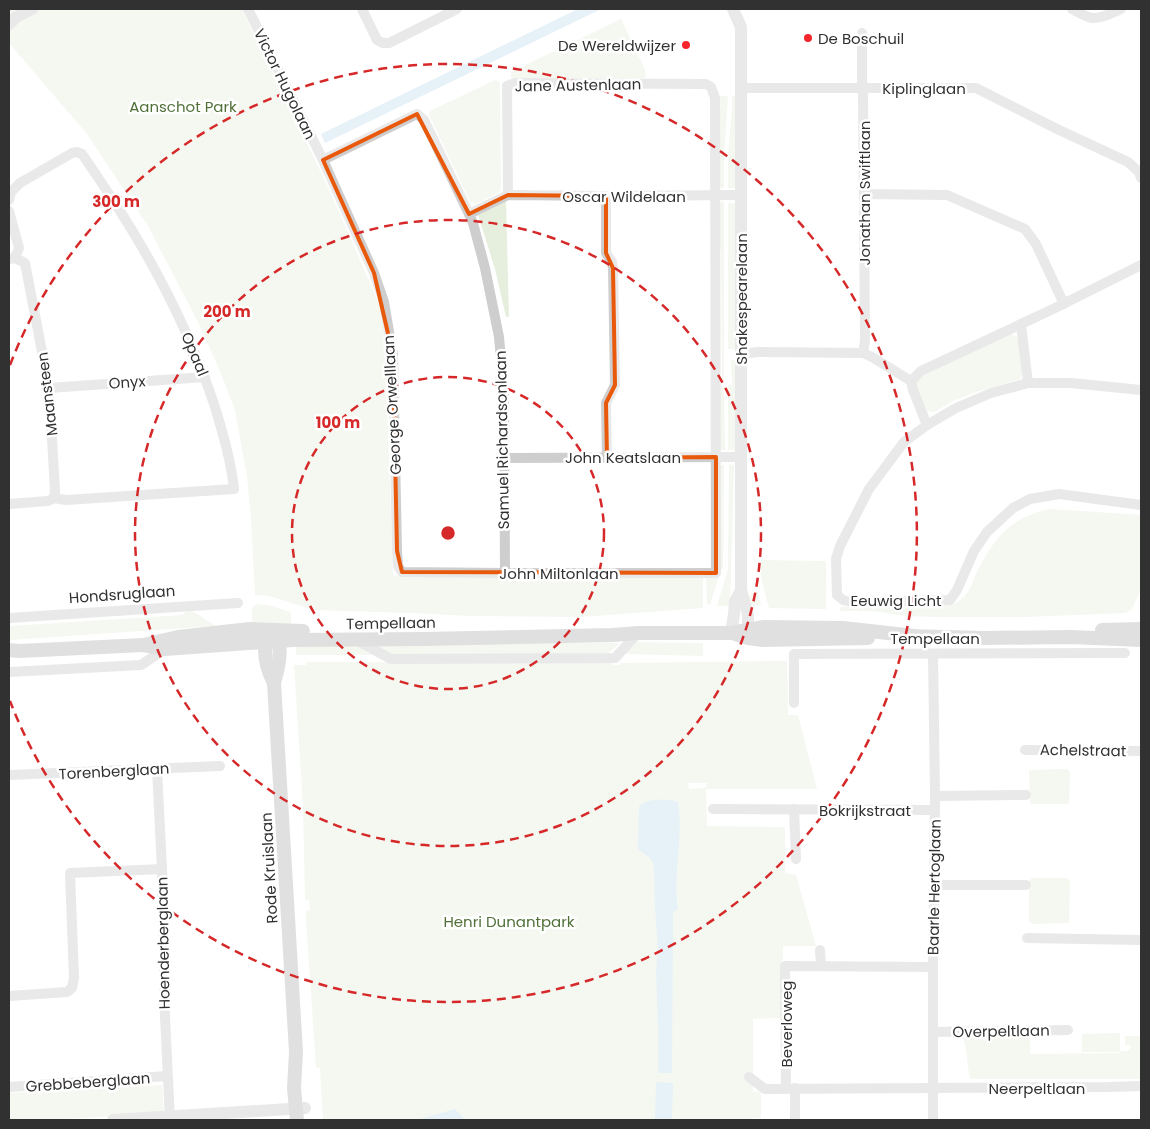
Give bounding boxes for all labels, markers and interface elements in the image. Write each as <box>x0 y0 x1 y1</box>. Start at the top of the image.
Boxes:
street label: Victor Hugolaan <box>249 25 321 143</box>
place label: De Boschuil <box>818 28 904 49</box>
marker: De Boschuil <box>802 32 814 44</box>
place label: De Wereldwijzer <box>558 35 676 56</box>
marker: De Wereldwijzer <box>680 39 692 51</box>
street label: Jane Austenlaan <box>515 73 641 97</box>
street label: Kiplinglaan <box>882 78 966 99</box>
park label: Aanschot Park <box>129 96 237 117</box>
street label: Jonathan Swiftlaan <box>854 121 875 265</box>
street label: Oscar Wildelaan <box>562 186 686 207</box>
text: 300 m <box>92 191 140 212</box>
street label: Shakespearelaan <box>731 233 752 365</box>
text: 200 m <box>203 301 251 322</box>
street label: Opaal <box>176 329 214 379</box>
street label: George Orwelllaan <box>378 335 406 475</box>
street label: Samuel Richardsonlaan <box>490 350 514 530</box>
street label: Maansteen <box>31 351 63 437</box>
street label: Onyx <box>108 370 146 394</box>
text: 100 m <box>316 412 360 433</box>
street label: John Keatslaan <box>565 447 681 468</box>
centre of rings <box>439 524 457 542</box>
street label: John Miltonlaan <box>499 563 619 584</box>
street label: Hondsruglaan <box>68 580 176 608</box>
street label: Eeuwig Licht <box>850 590 942 611</box>
street label: Tempellaan <box>346 612 436 634</box>
street label: Tempellaan <box>890 628 980 649</box>
street label: Achelstraat <box>1040 739 1126 761</box>
street label: Torenberglaan <box>58 758 170 784</box>
street label: Bokrijkstraat <box>819 800 911 821</box>
street label: Rode Kruislaan <box>256 812 282 924</box>
street label: Baarle Hertoglaan <box>922 819 946 955</box>
street label: Hoenderberglaan <box>151 876 175 1010</box>
park label: Henri Dunantpark <box>443 911 575 932</box>
street label: Beverloweg <box>776 981 797 1067</box>
street label: Overpeltlaan <box>952 1020 1050 1042</box>
street label: Grebbeberglaan <box>25 1067 151 1097</box>
street label: Neerpeltlaan <box>989 1078 1085 1099</box>

